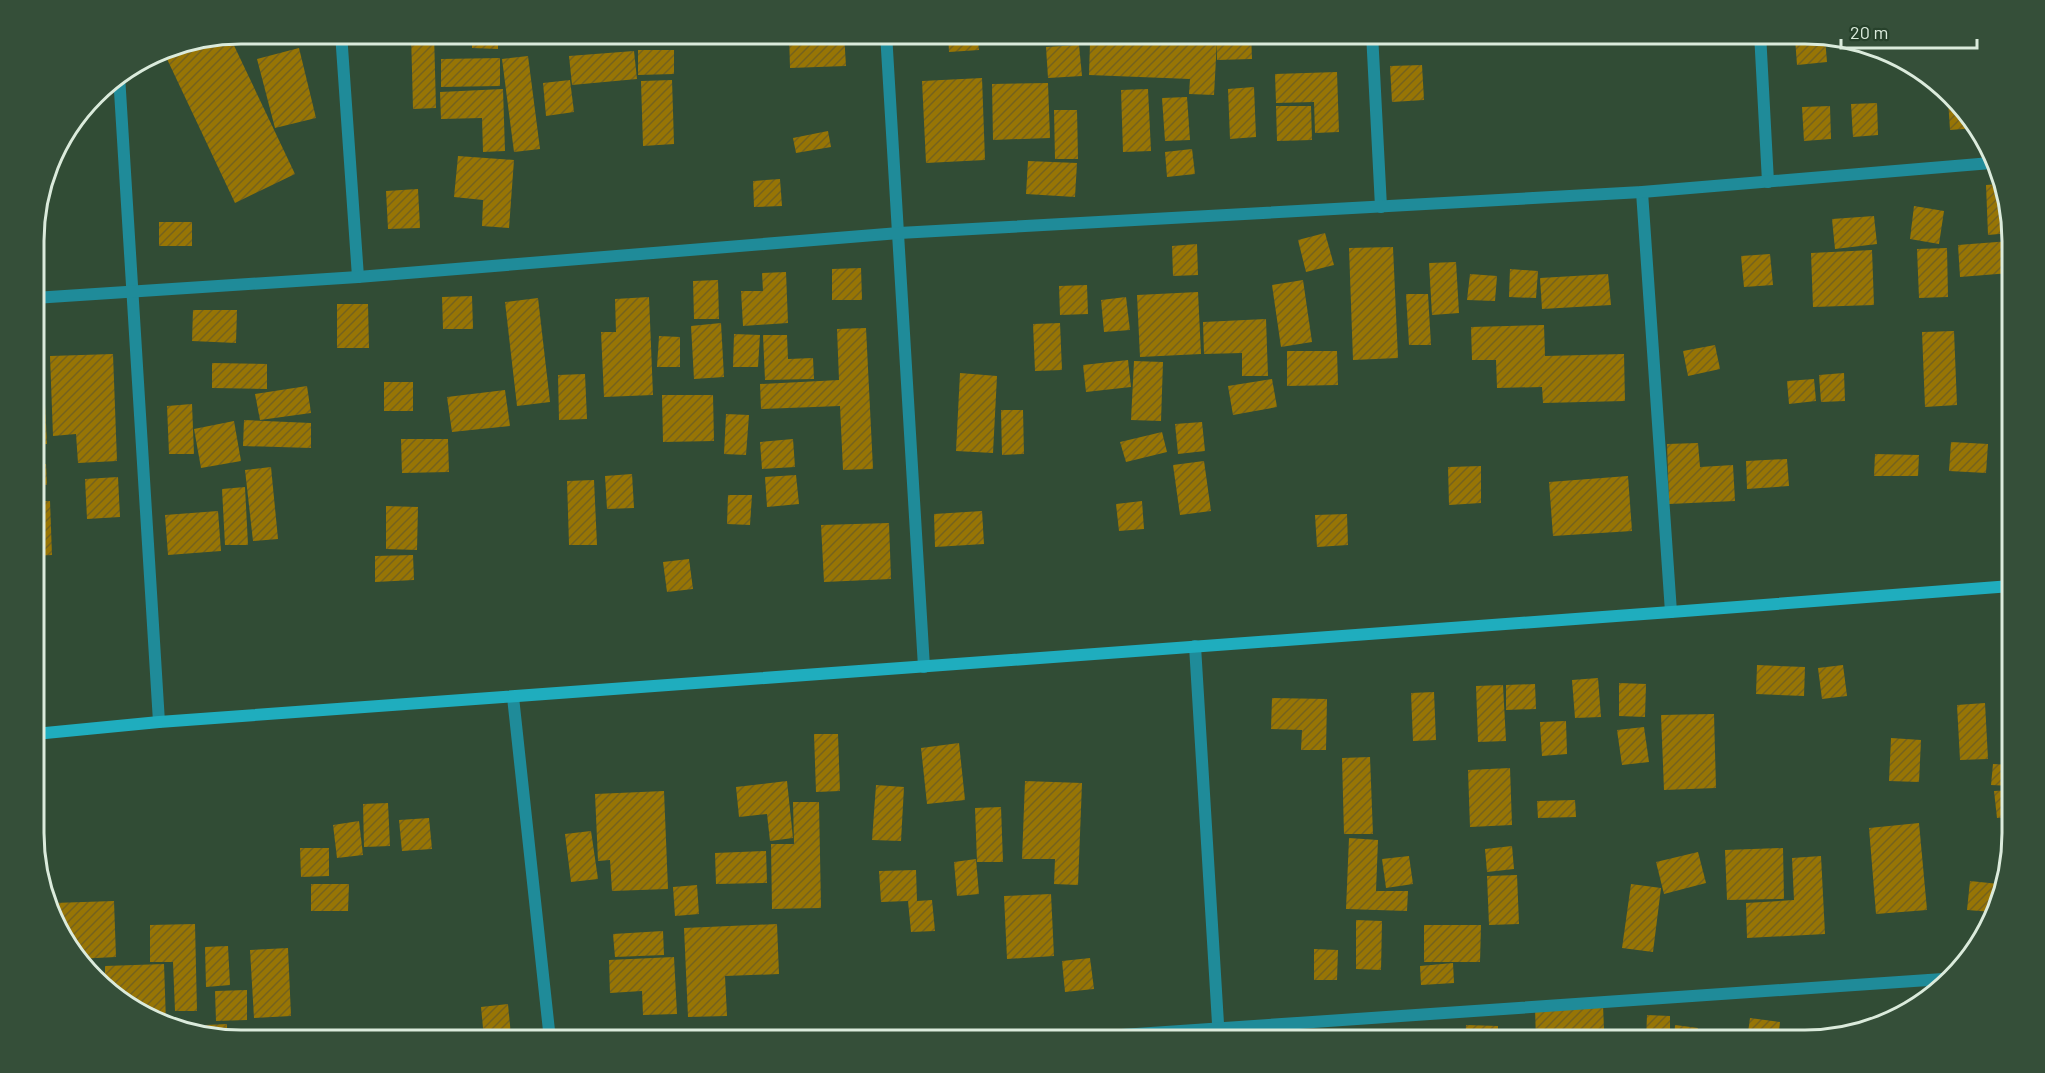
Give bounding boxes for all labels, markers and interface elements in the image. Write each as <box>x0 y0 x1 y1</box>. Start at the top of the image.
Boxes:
scale bar <box>1841 12 1978 50</box>
text: 20 m <box>1850 21 1888 43</box>

